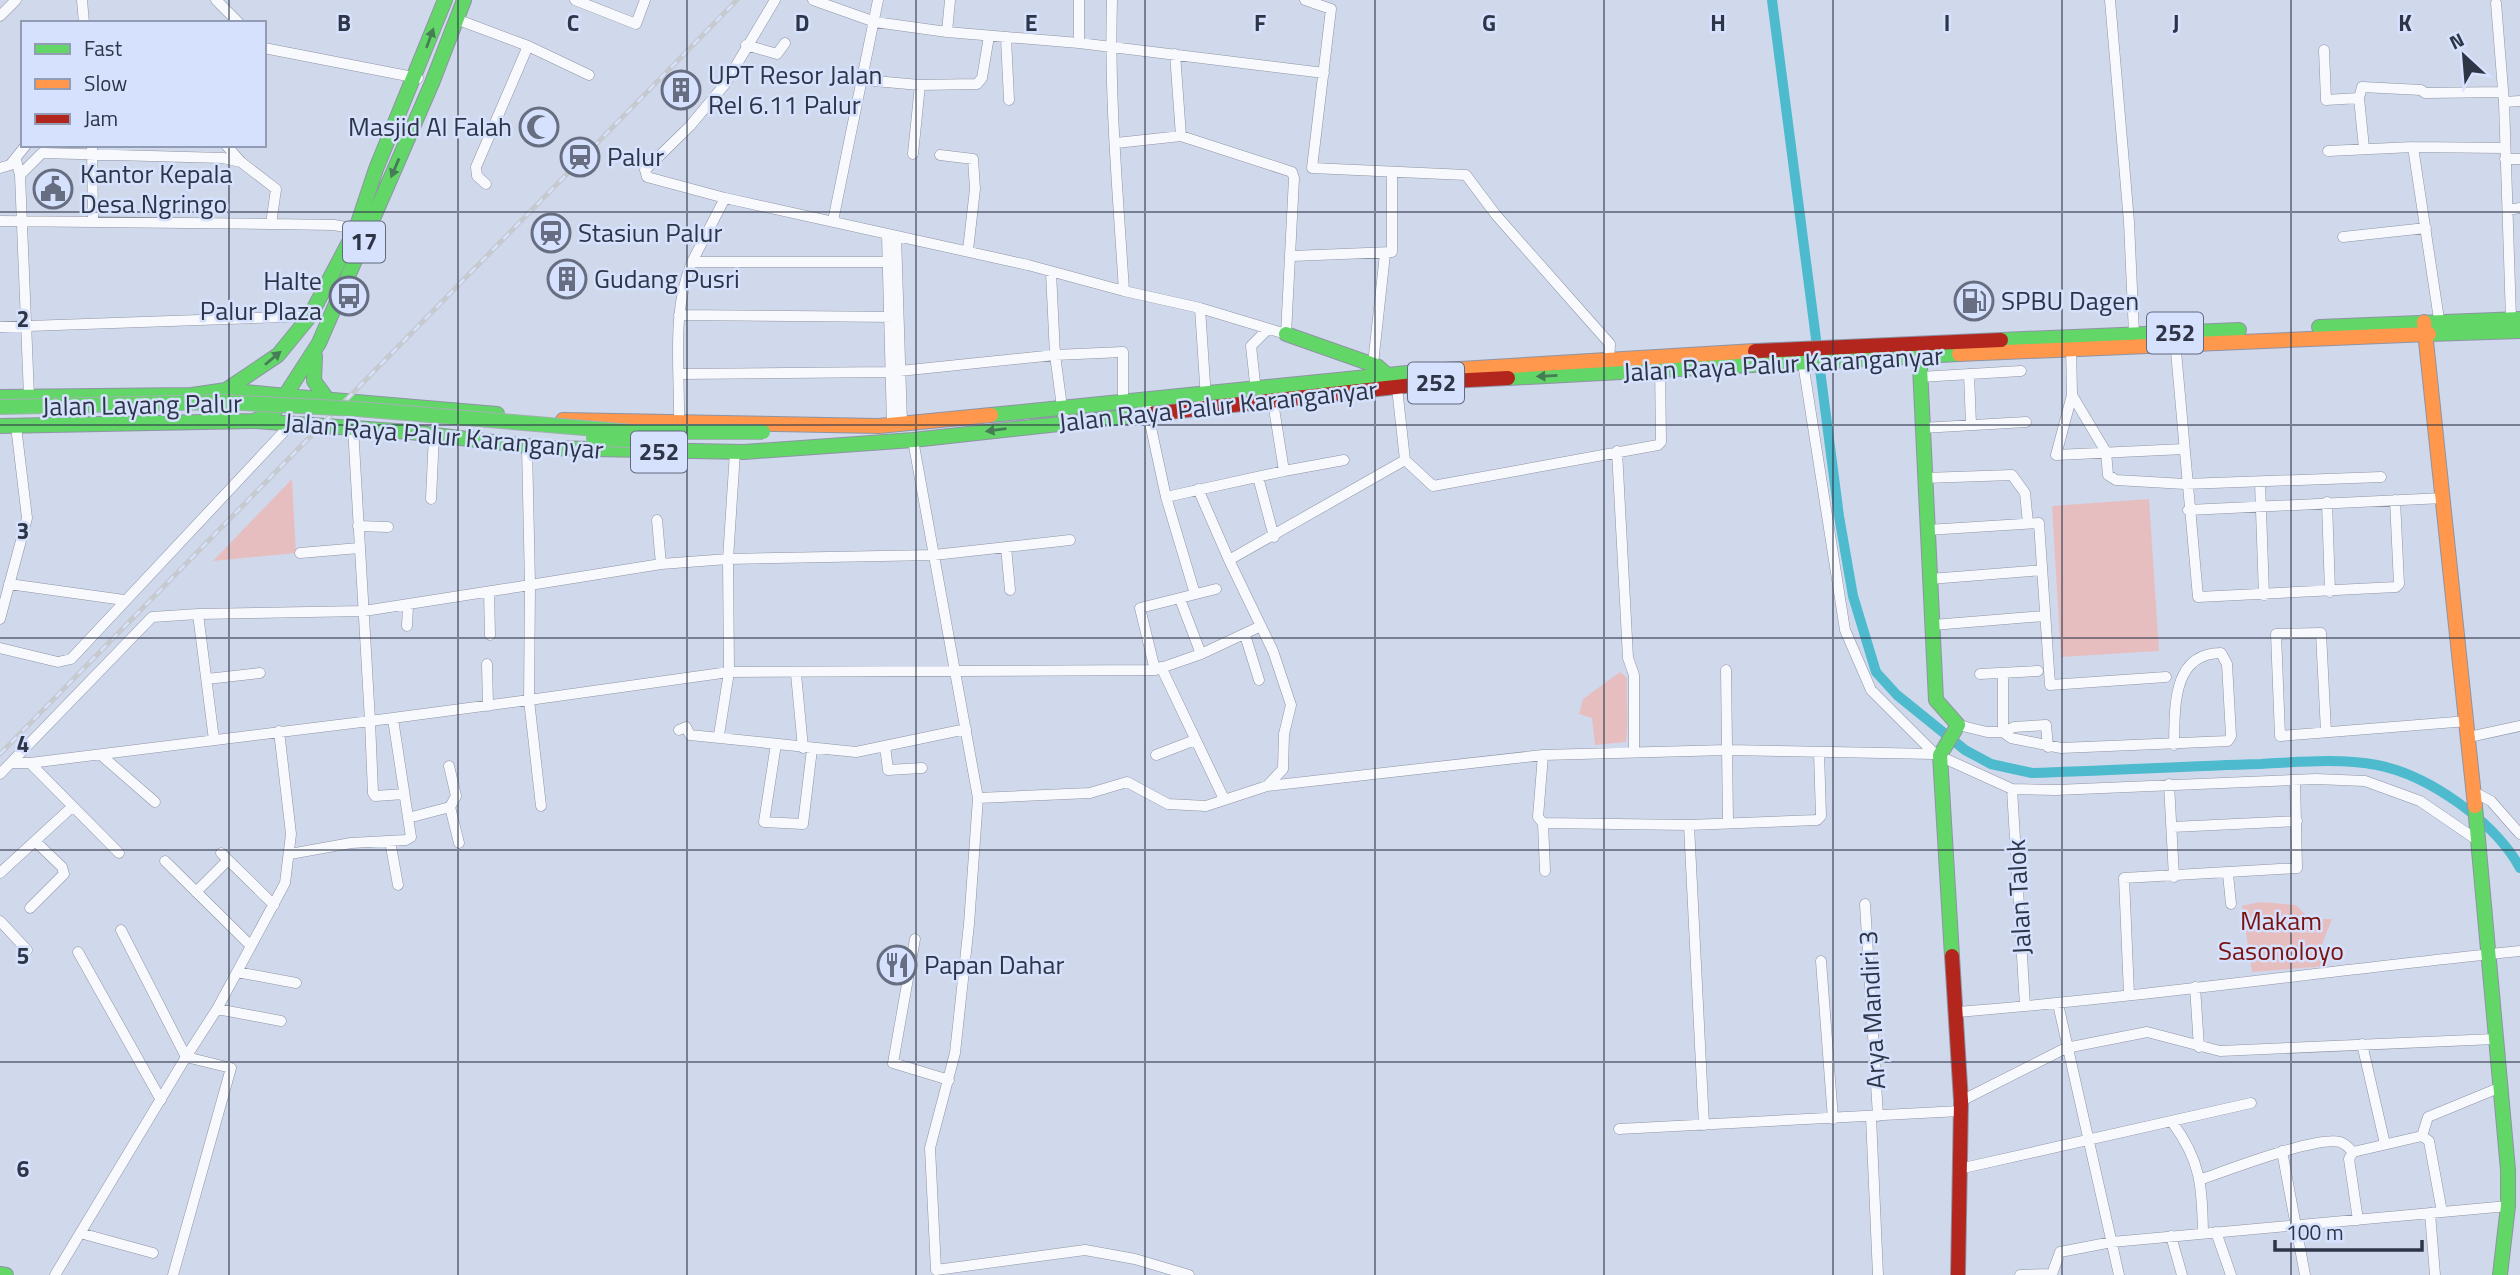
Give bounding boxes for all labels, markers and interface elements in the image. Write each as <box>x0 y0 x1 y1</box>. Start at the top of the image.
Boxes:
text: B <box>337 5 351 40</box>
text: C <box>567 5 579 40</box>
text: D <box>795 5 809 40</box>
text: E <box>1025 5 1037 40</box>
text: F <box>1254 5 1266 40</box>
text: G <box>1482 5 1496 40</box>
text: H <box>1710 5 1726 40</box>
text: I <box>1944 5 1950 40</box>
text: J <box>2173 5 2179 40</box>
text: K <box>2398 5 2412 40</box>
legend <box>21 21 266 147</box>
north arrow <box>2429 21 2499 91</box>
text: N <box>2444 24 2469 56</box>
one-way arrow <box>425 28 436 49</box>
text: Fast <box>84 32 123 64</box>
place label: UPT Resor Jalan Rel 6.11 Palur <box>708 55 883 124</box>
text: Slow <box>84 67 127 99</box>
building icon: UPT Resor Jalan Rel 6.11 Palur <box>660 69 702 111</box>
text: Jam <box>84 102 118 134</box>
mosque icon: Masjid Al Falah <box>518 106 560 148</box>
place label: Masjid Al Falah <box>348 107 512 146</box>
station icon: Palur <box>559 136 601 178</box>
place label: Palur <box>607 137 664 176</box>
place label: Kantor Kepala Desa Ngringo <box>80 154 233 223</box>
one-way arrow <box>390 158 401 179</box>
public building icon: Kantor Kepala Desa Ngringo <box>32 168 74 210</box>
station icon: Stasiun Palur <box>530 212 572 254</box>
place label: Stasiun Palur <box>578 213 722 252</box>
road number: 17 <box>343 222 385 262</box>
building icon: Gudang Pusri <box>546 258 588 300</box>
place label: Gudang Pusri <box>594 259 740 298</box>
place label: Halte Palur Plaza <box>200 261 322 330</box>
bus stop icon: Halte Palur Plaza <box>328 275 370 317</box>
fuel station icon: SPBU Dagen <box>1953 280 1995 322</box>
place label: SPBU Dagen <box>2001 281 2139 320</box>
text: 2 <box>17 301 29 336</box>
road number: 252 <box>2147 312 2203 354</box>
street label: Jalan Raya Palur Karanganyar <box>1622 336 1944 391</box>
one-way arrow <box>264 351 282 366</box>
road number: 252 <box>1408 362 1464 404</box>
street label: Jalan Raya Palur Karanganyar <box>1057 369 1379 442</box>
one-way arrow <box>1535 370 1557 381</box>
street label: Jalan Layang Palur <box>42 383 242 426</box>
street label: Jalan Raya Palur Karanganyar <box>283 402 605 469</box>
one-way arrow <box>985 424 1007 435</box>
road number: 252 <box>631 432 687 472</box>
text: 3 <box>17 513 29 548</box>
text: 4 <box>17 726 29 761</box>
street label: Jalan Talok <box>1996 838 2041 956</box>
park label: Makam Sasonoloyo <box>2218 901 2344 970</box>
street label: Arya Mandiri 3 <box>1848 930 1895 1090</box>
text: 5 <box>17 938 29 973</box>
restaurant icon: Papan Dahar <box>876 944 918 986</box>
place label: Papan Dahar <box>924 945 1065 984</box>
text: 6 <box>17 1151 30 1186</box>
scale bar <box>2275 1208 2422 1252</box>
text: 100 m <box>2286 1216 2343 1248</box>

